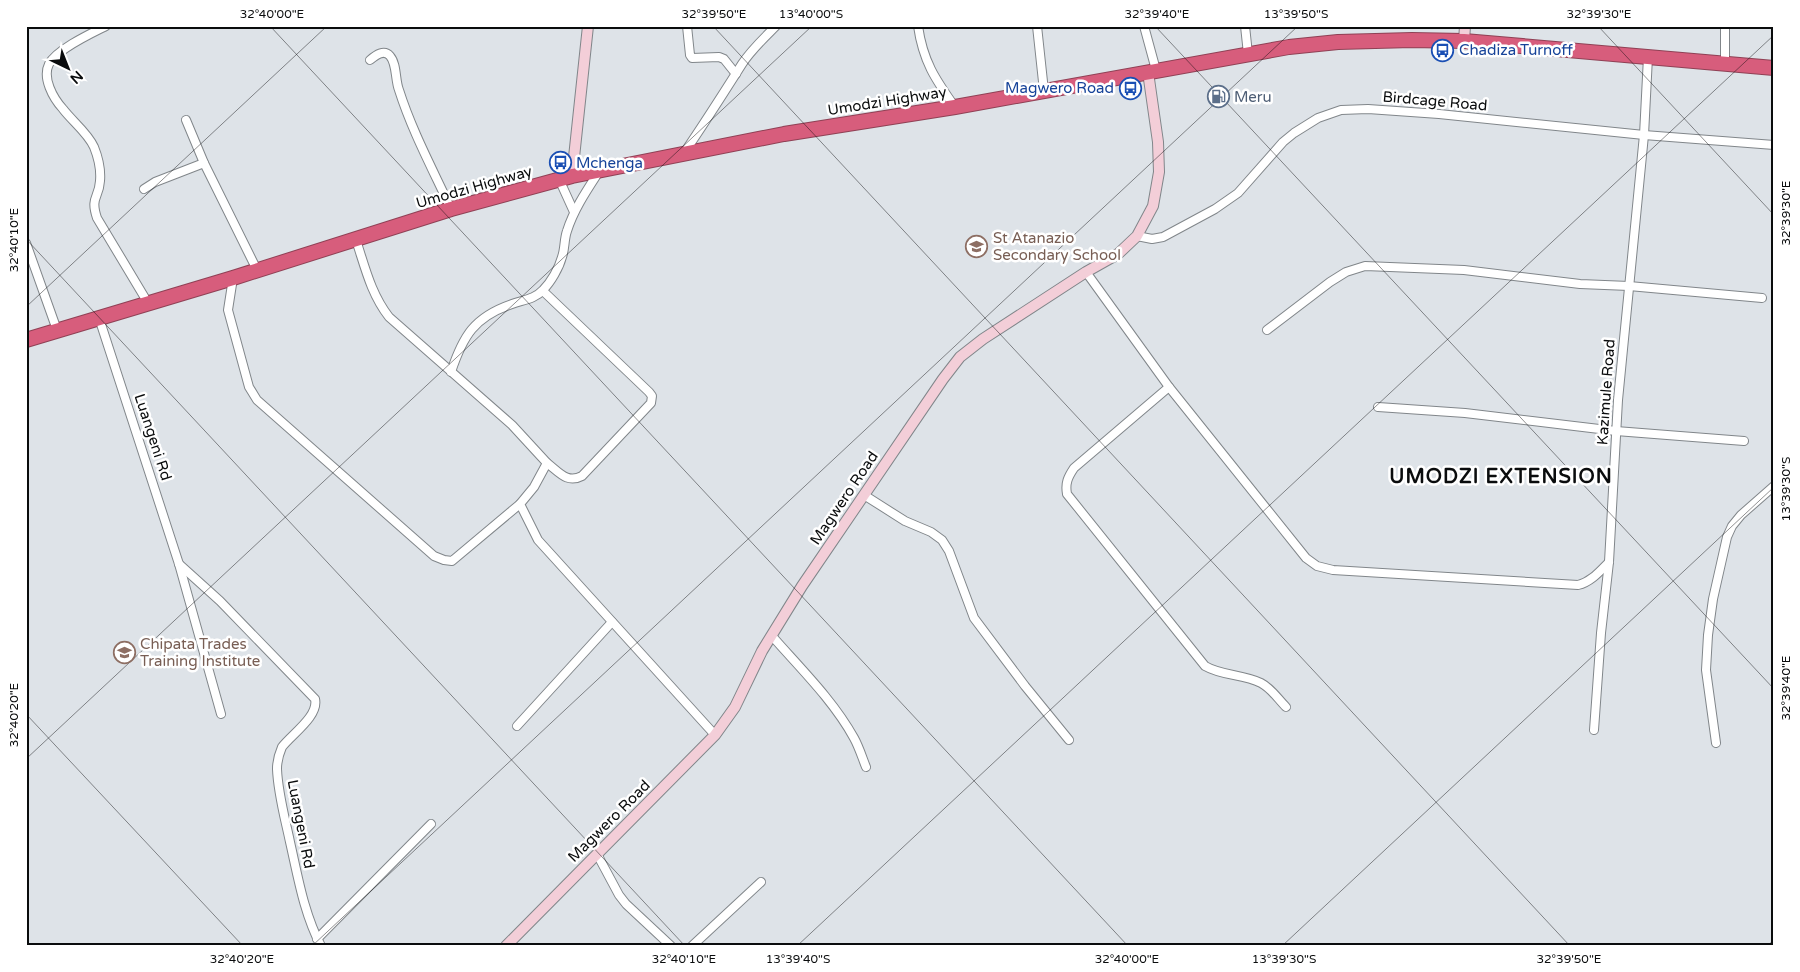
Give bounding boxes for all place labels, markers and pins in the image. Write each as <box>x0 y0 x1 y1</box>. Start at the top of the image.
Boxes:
bus stop icon: Chadiza Turnoff <box>1431 38 1455 62</box>
place label: Chadiza Turnoff <box>1459 41 1573 59</box>
bus stop icon: Magwero Road <box>1118 76 1142 100</box>
place label: Magwero Road <box>1005 79 1114 97</box>
fuel station icon: Meru <box>1206 85 1230 109</box>
place label: Meru <box>1234 88 1272 106</box>
bus stop icon: Mchenga <box>548 151 572 175</box>
place label: Mchenga <box>576 154 643 172</box>
place label: St Atanazio Secondary School <box>993 229 1121 264</box>
school or university icon: St Atanazio Secondary School <box>965 235 989 259</box>
place label: Chipata Trades Training Institute <box>140 635 260 670</box>
school or university icon: Chipata Trades Training Institute <box>112 641 136 665</box>

